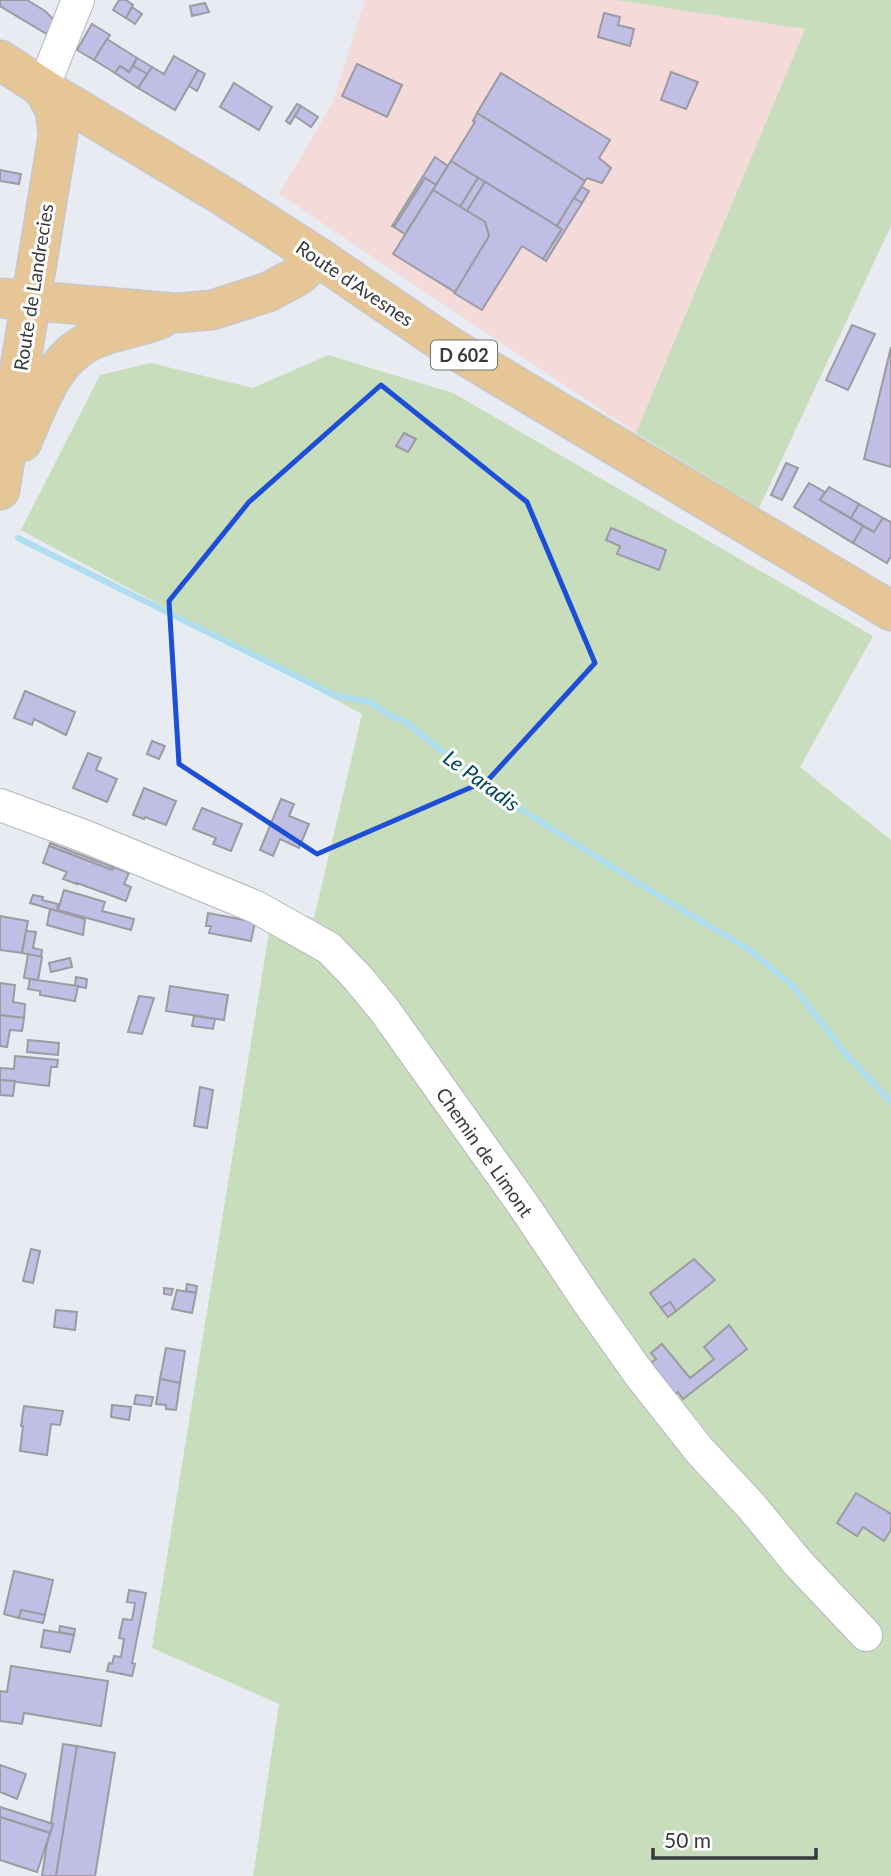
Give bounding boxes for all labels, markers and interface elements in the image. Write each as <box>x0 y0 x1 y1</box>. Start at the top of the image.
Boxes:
street label: Route de Landrecies <box>8 202 58 372</box>
street label: Route d'Avesnes <box>292 235 418 331</box>
road number: D 602 <box>431 340 497 370</box>
water label: Le Paradis <box>439 744 525 816</box>
street label: Chemin de Limont <box>432 1083 538 1221</box>
scale bar <box>653 1816 816 1860</box>
text: 50 m <box>664 1827 711 1852</box>

